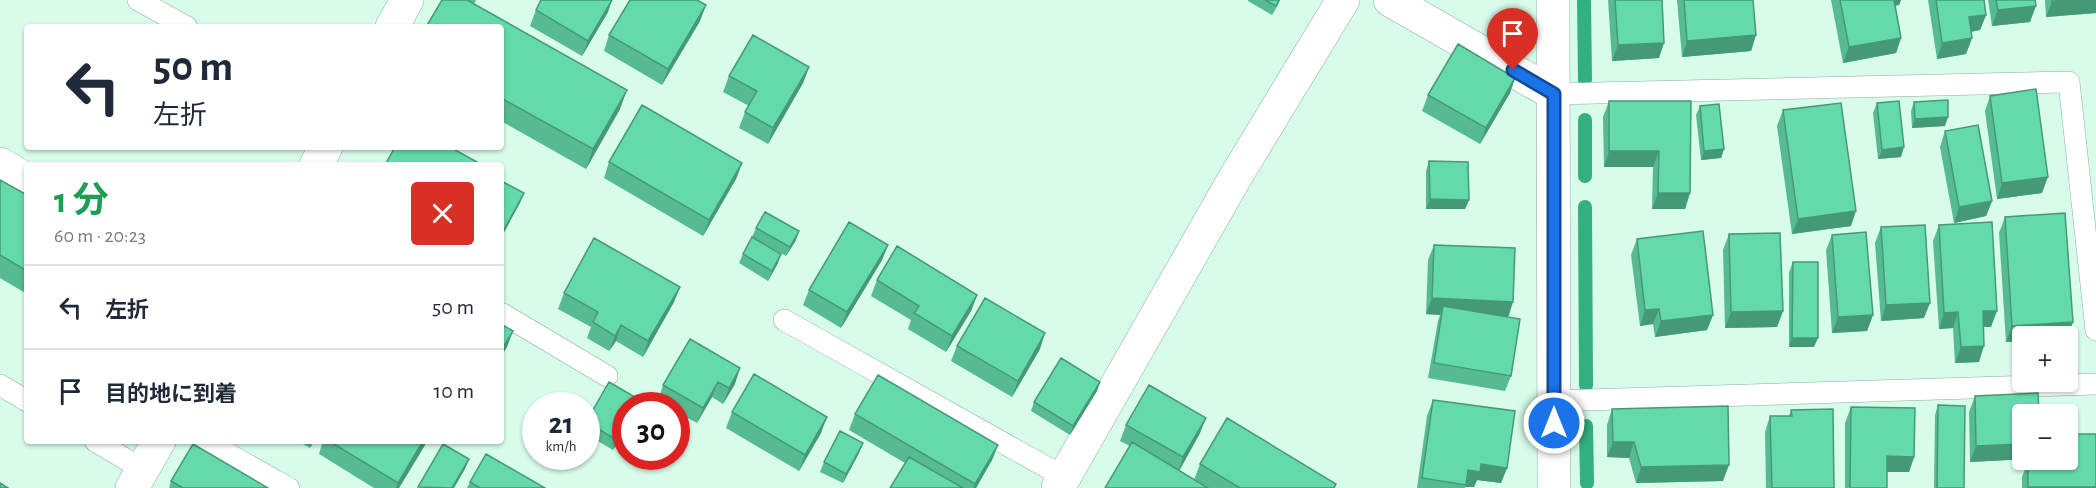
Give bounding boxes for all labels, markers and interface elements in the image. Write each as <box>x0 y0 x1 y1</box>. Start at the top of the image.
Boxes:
pin <box>1487 8 1538 70</box>
icon: arrive <box>1496 17 1529 50</box>
text: 50 m <box>153 46 233 88</box>
icon: left <box>54 48 132 126</box>
text: 左折 <box>153 102 207 129</box>
button: close <box>411 182 474 245</box>
text: 1 分 <box>54 183 108 219</box>
text: 60 m · 20:23 <box>54 226 146 246</box>
icon: left <box>54 291 87 324</box>
text: 50 m <box>432 296 474 318</box>
text: 左折 <box>105 299 149 321</box>
map controls <box>2012 326 2078 470</box>
button: + <box>2012 326 2078 392</box>
icon: arrive <box>54 375 87 408</box>
text: 10 m <box>434 380 474 402</box>
text: 目的地に到着 <box>105 383 237 405</box>
position arrow <box>1522 391 1586 455</box>
speed limit sign: 30 <box>612 392 690 470</box>
button: − <box>2012 404 2078 470</box>
text: 21 <box>549 409 573 439</box>
text: km/h <box>546 439 576 454</box>

